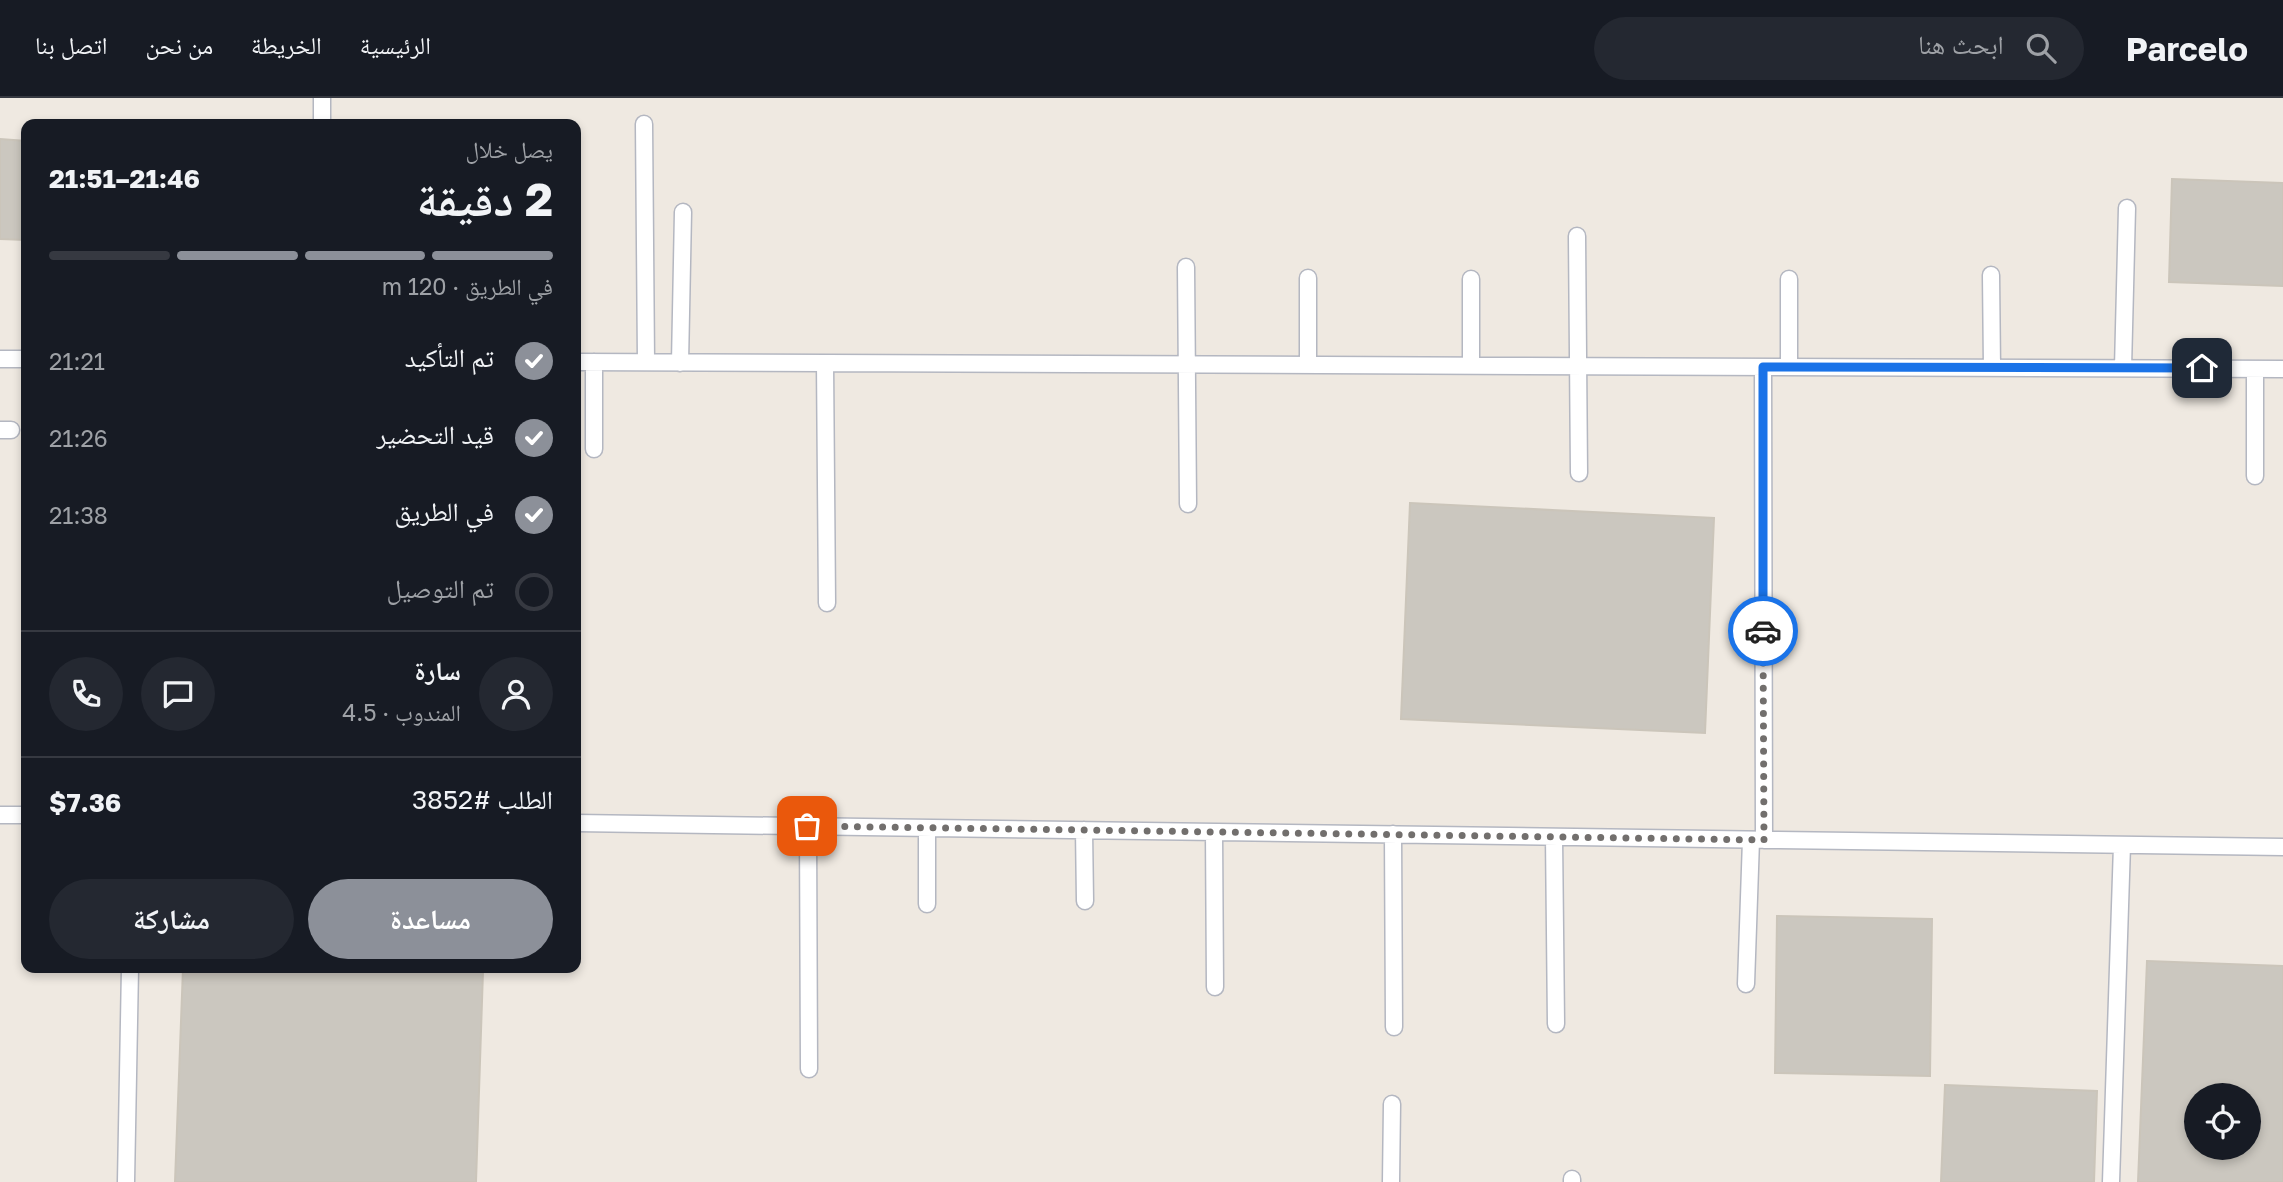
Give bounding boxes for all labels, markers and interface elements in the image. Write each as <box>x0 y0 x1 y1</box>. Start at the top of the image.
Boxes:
search box <box>1594 17 2084 80</box>
text: ابحث هنا <box>1918 29 2004 60</box>
icon: search <box>2022 29 2060 67</box>
text: Parcelo <box>2126 29 2248 68</box>
text: اتصل بنا <box>35 30 107 59</box>
text: من نحن <box>145 30 213 59</box>
text: الخريطة <box>251 30 322 59</box>
text: الرئيسية <box>360 30 431 59</box>
text: يصل خلال <box>466 135 553 163</box>
text: 21:46–21:51 <box>49 163 200 194</box>
text: 2 دقيقة <box>417 171 553 226</box>
text: في الطريق · 120 m <box>382 272 553 300</box>
pin <box>2172 338 2232 398</box>
text: تم التأكيد <box>405 342 494 373</box>
icon: check <box>515 342 553 380</box>
text: 21:21 <box>49 347 105 375</box>
icon: home <box>2183 349 2221 387</box>
text: قيد التحضير <box>376 419 494 450</box>
icon: check <box>515 419 553 457</box>
text: 21:26 <box>49 424 108 452</box>
text: في الطريق <box>395 496 494 527</box>
icon: check <box>515 496 553 534</box>
text: 21:38 <box>49 501 108 529</box>
text: تم التوصيل <box>386 573 494 604</box>
courier <box>1728 596 1798 666</box>
icon: car <box>1744 612 1782 650</box>
text: سارة <box>414 655 461 686</box>
button: phone <box>49 657 123 731</box>
button: chat <box>141 657 215 731</box>
button: person <box>479 657 553 731</box>
text: المندوب · 4.5 <box>342 698 461 726</box>
text: الطلب #3852 <box>412 784 553 815</box>
text: $7.36 <box>49 787 121 818</box>
pin <box>777 796 837 856</box>
icon: bag <box>788 807 826 845</box>
button: مشاركة <box>49 879 294 959</box>
button: مساعدة <box>308 879 553 959</box>
map controls <box>2184 1083 2261 1160</box>
button: locate <box>2184 1083 2261 1160</box>

